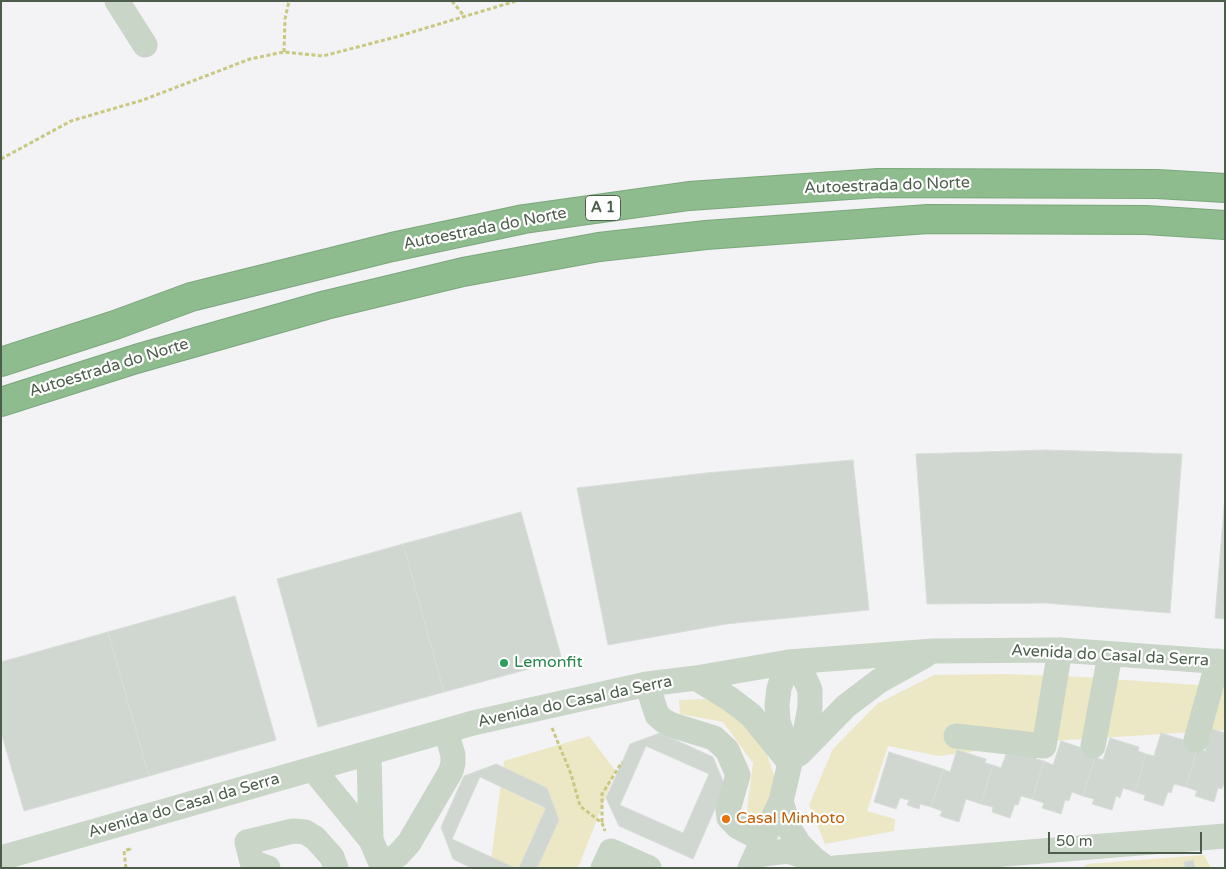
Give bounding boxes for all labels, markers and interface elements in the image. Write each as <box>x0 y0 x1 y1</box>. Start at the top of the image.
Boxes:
street label: Autoestrada do Norte <box>804 174 970 198</box>
road number: A 1 <box>586 196 620 220</box>
street label: Autoestrada do Norte <box>402 204 568 254</box>
street label: Autoestrada do Norte <box>27 335 191 401</box>
street label: Avenida do Casal da Serra <box>1011 641 1209 671</box>
place label: Lemonfit <box>514 653 583 673</box>
marker: Lemonfit <box>498 657 510 669</box>
street label: Avenida do Casal da Serra <box>476 672 674 732</box>
street label: Avenida do Casal da Serra <box>86 769 282 843</box>
place label: Casal Minhoto <box>736 809 845 829</box>
marker: Casal Minhoto <box>720 813 732 825</box>
scale bar <box>1051 822 1205 854</box>
text: 50 m <box>1056 832 1093 850</box>

